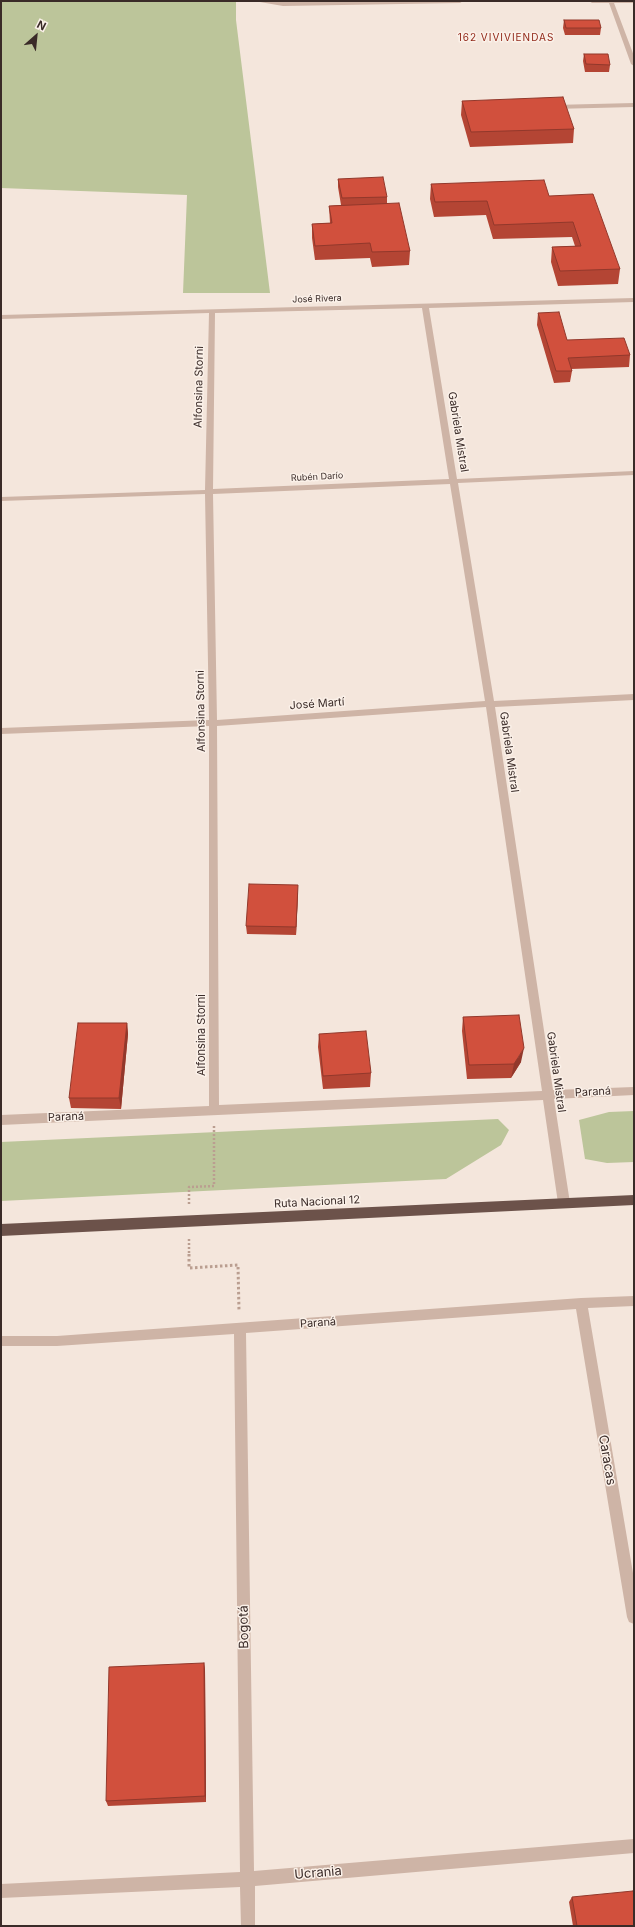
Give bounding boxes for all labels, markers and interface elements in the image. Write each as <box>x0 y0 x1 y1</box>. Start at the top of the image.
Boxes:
north arrow <box>16 16 56 56</box>
text: N <box>35 17 48 33</box>
district label: 162 VIVIVIENDAS <box>458 32 554 44</box>
street label: José Rivera <box>292 293 342 305</box>
street label: Alfonsina Storni <box>192 346 206 428</box>
street label: Gabriela Mistral <box>445 391 471 473</box>
street label: Rubén Darío <box>291 470 343 484</box>
street label: Alfonsina Storni <box>194 670 208 752</box>
street label: José Martí <box>289 696 345 712</box>
street label: Gabriela Mistral <box>497 711 521 793</box>
street label: Alfonsina Storni <box>195 994 209 1076</box>
street label: Gabriela Mistral <box>544 1031 568 1113</box>
street label: Paraná <box>575 1084 611 1100</box>
street label: Paraná <box>48 1110 84 1124</box>
street label: Ruta Nacional 12 <box>274 1193 360 1211</box>
street label: Paraná <box>299 1315 337 1331</box>
street label: Caracas <box>595 1434 619 1486</box>
street label: Bogotá <box>236 1605 252 1649</box>
street label: Ucrania <box>294 1863 342 1883</box>

